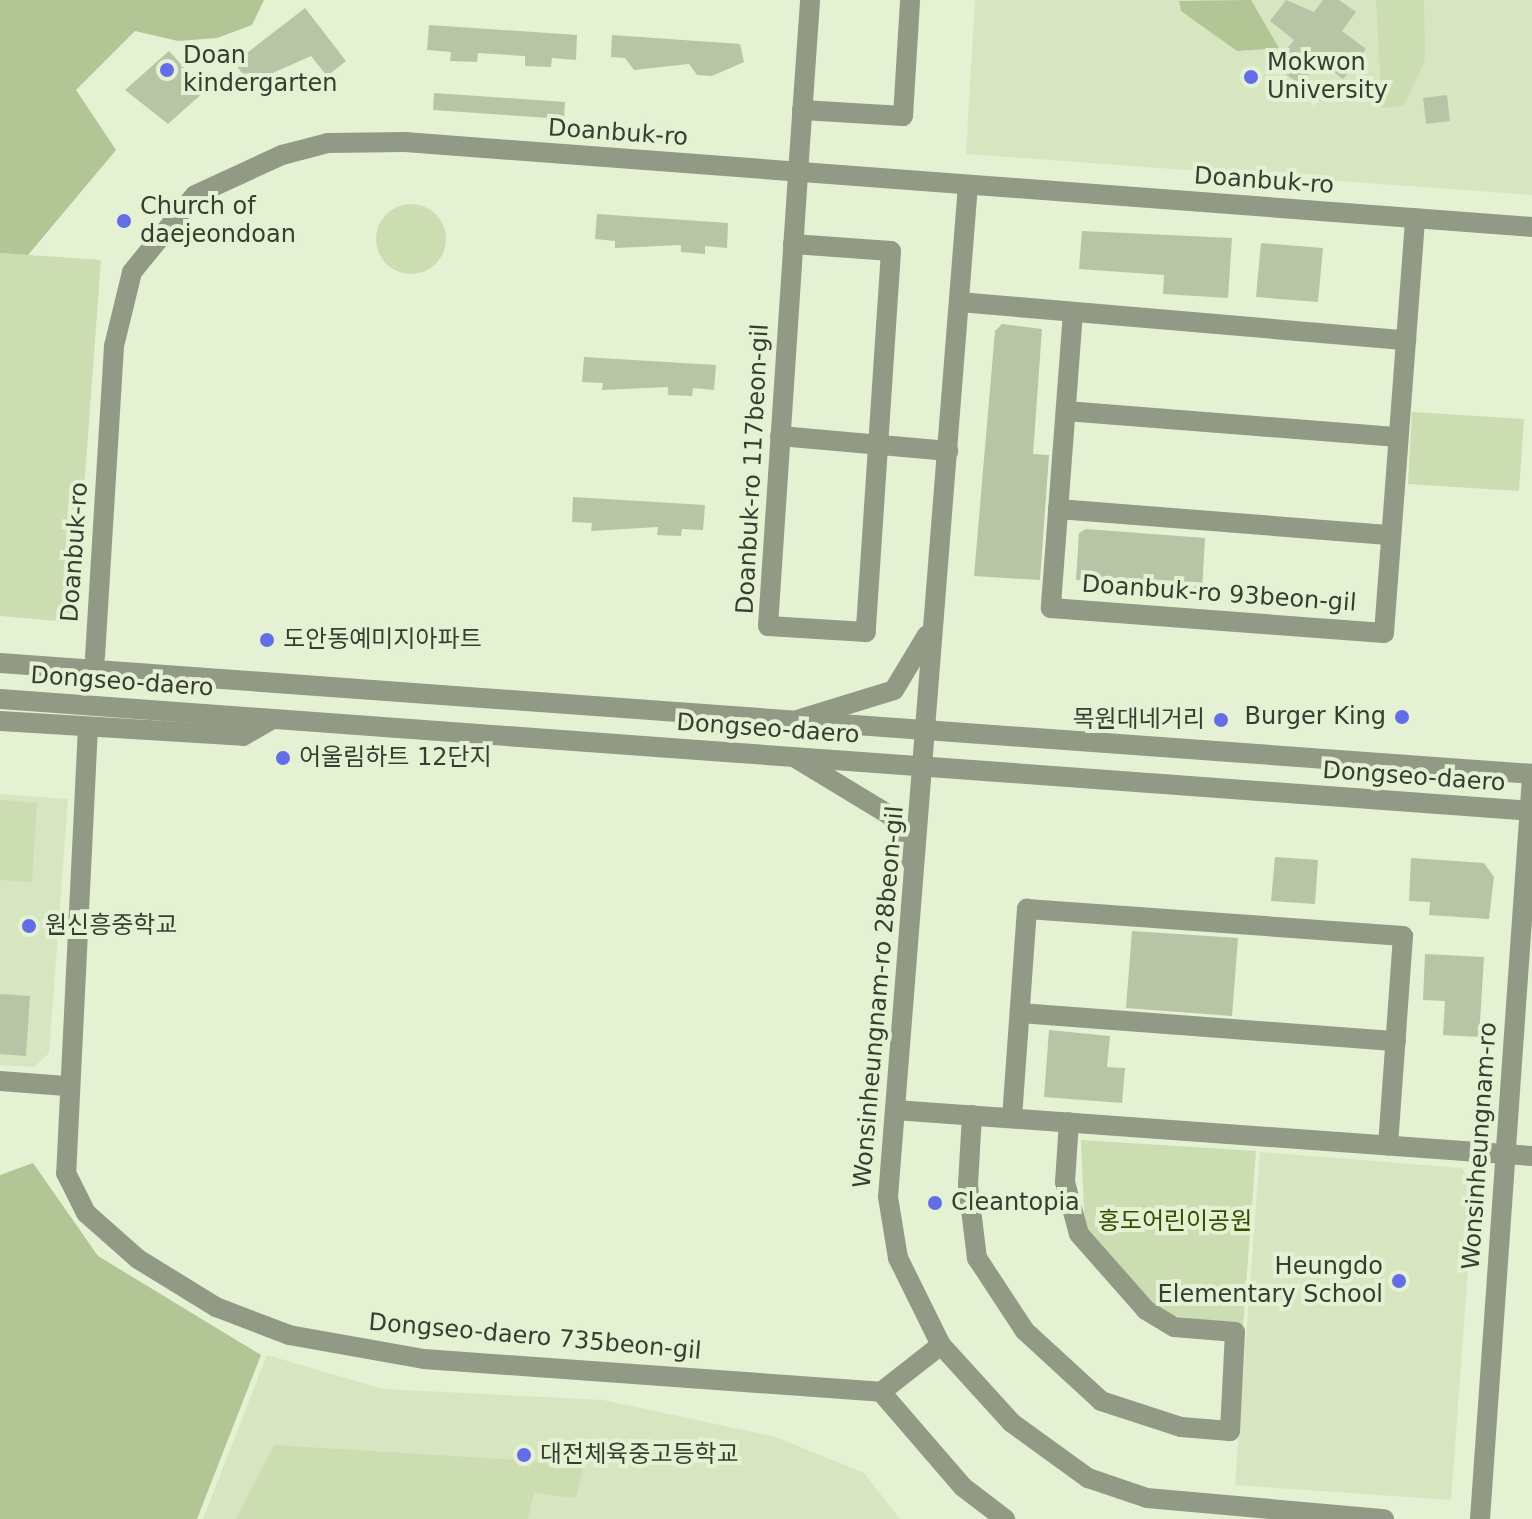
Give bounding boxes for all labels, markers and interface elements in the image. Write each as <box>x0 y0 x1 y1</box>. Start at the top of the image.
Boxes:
place label: Doan kindergarten <box>183 42 337 98</box>
place label: Mokwon University <box>1267 49 1388 105</box>
marker: Doan kindergarten <box>158 61 176 79</box>
marker: Mokwon University <box>1242 68 1260 86</box>
street label: Doanbuk-ro <box>547 114 689 152</box>
street label: Doanbuk-ro <box>1193 162 1335 200</box>
place label: Church of daejeondoan <box>140 193 296 249</box>
marker: Church of daejeondoan <box>115 212 133 230</box>
street label: Doanbuk-ro 117beon-gil <box>731 323 775 615</box>
street label: Doanbuk-ro <box>56 481 94 623</box>
street label: Doanbuk-ro 93beon-gil <box>1081 570 1357 618</box>
place label: 도안동예미지아파트 <box>283 626 482 654</box>
marker: 도안동예미지아파트 <box>258 631 276 649</box>
street label: Dongseo-daero <box>30 661 214 703</box>
place label: Burger King <box>1245 703 1386 731</box>
place label: 목원대네거리 <box>1073 706 1205 734</box>
street label: Dongseo-daero <box>676 708 860 750</box>
marker: Burger King <box>1393 708 1411 726</box>
marker: 목원대네거리 <box>1212 711 1230 729</box>
place label: 어울림하트 12단지 <box>299 744 492 772</box>
marker: 어울림하트 12단지 <box>274 749 292 767</box>
street label: Dongseo-daero <box>1322 756 1506 798</box>
street label: Wonsinheungnam-ro 28beon-gil <box>848 805 910 1189</box>
place label: 원신흥중학교 <box>45 912 177 940</box>
marker: 원신흥중학교 <box>20 917 38 935</box>
street label: Wonsinheungnam-ro <box>1457 1021 1503 1271</box>
place label: Cleantopia <box>951 1189 1080 1217</box>
marker: Cleantopia <box>926 1194 944 1212</box>
park label: 홍도어린이공원 <box>1098 1208 1252 1236</box>
place label: Heungdo Elementary School <box>1158 1253 1383 1309</box>
marker: Heungdo Elementary School <box>1390 1272 1408 1290</box>
street label: Dongseo-daero 735beon-gil <box>367 1308 703 1366</box>
place label: 대전체육중고등학교 <box>540 1441 739 1469</box>
marker: 대전체육중고등학교 <box>515 1446 533 1464</box>

